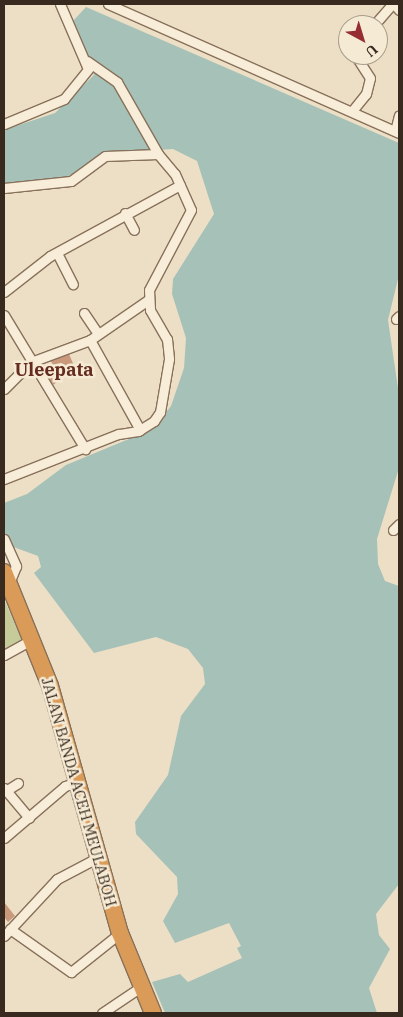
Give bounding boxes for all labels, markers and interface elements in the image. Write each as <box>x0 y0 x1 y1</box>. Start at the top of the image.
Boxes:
north arrow <box>338 15 388 65</box>
text: U <box>362 40 382 61</box>
district label: Uleepata <box>15 359 93 381</box>
street label: JALAN BANDA ACEH MEULABOH <box>38 676 120 908</box>

